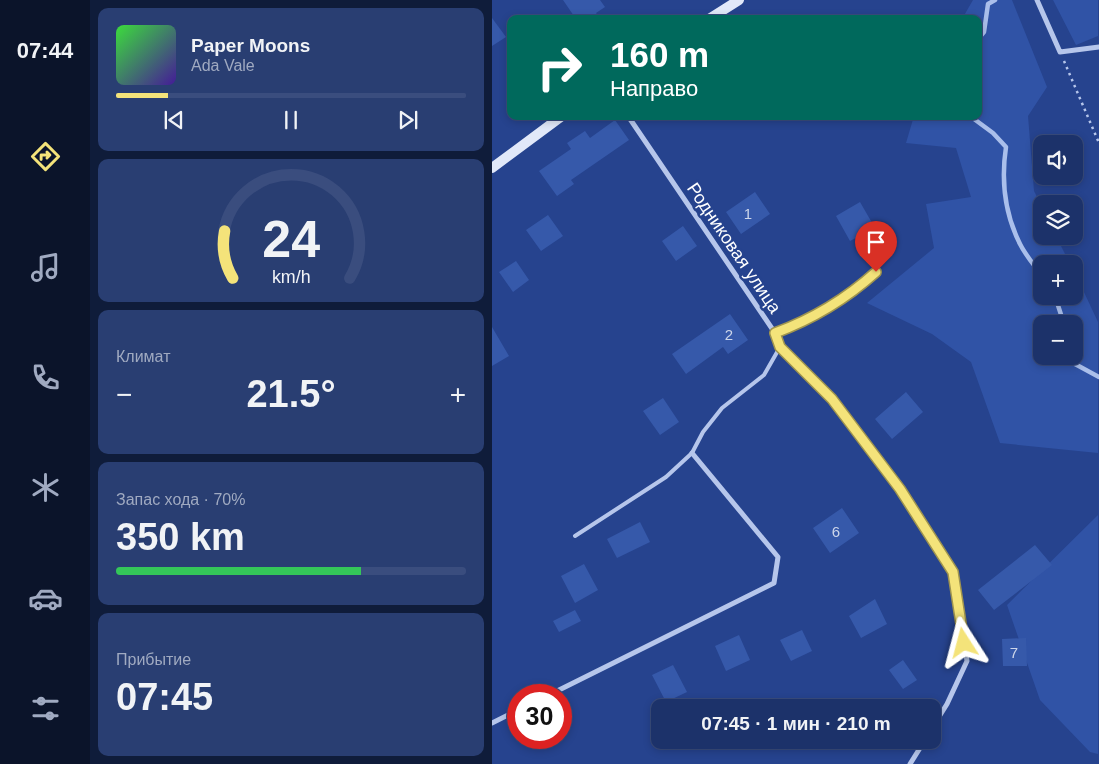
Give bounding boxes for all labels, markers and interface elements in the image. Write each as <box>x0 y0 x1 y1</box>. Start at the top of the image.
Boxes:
text: Paper Moons <box>191 35 310 56</box>
icon: right <box>527 35 592 100</box>
text: 160 m <box>610 35 709 74</box>
text: 07:44 <box>17 38 73 63</box>
text: Ada Vale <box>191 57 255 74</box>
text: Направо <box>610 76 698 101</box>
icon: previous <box>160 106 188 134</box>
icon: pause <box>277 106 305 134</box>
icon: next <box>394 106 422 134</box>
map controls <box>1033 135 1083 365</box>
button: sound <box>1033 135 1083 185</box>
icon: directions <box>28 139 63 174</box>
street label: Родниковая улица <box>683 179 786 318</box>
button: layers <box>1033 195 1083 245</box>
house number: 1 <box>744 205 752 222</box>
text: 24 <box>262 210 320 268</box>
pin <box>855 221 897 272</box>
icon: arrive <box>862 228 890 256</box>
icon: music <box>28 250 63 285</box>
button: + <box>1033 255 1083 305</box>
text: km/h <box>272 267 310 287</box>
button: − <box>1033 315 1083 365</box>
house number: 2 <box>725 326 733 343</box>
text: Климат <box>116 348 170 365</box>
icon: phone <box>28 360 63 395</box>
text: 21.5° <box>246 373 336 415</box>
text: − <box>116 379 132 410</box>
text: + <box>450 379 466 410</box>
icon: climate <box>28 470 63 505</box>
text: Запас хода · 70% <box>116 491 245 508</box>
text: 350 km <box>116 516 245 558</box>
house number: 6 <box>832 523 840 540</box>
icon: car <box>28 581 63 616</box>
position arrow <box>937 616 989 668</box>
house number: 7 <box>1010 644 1018 661</box>
text: Прибытие <box>116 651 191 668</box>
text: 07:45 <box>116 676 213 718</box>
speed limit sign: 30 <box>507 684 572 749</box>
icon: filters <box>28 691 63 726</box>
text: 07:45 · 1 мин · 210 m <box>701 713 891 734</box>

